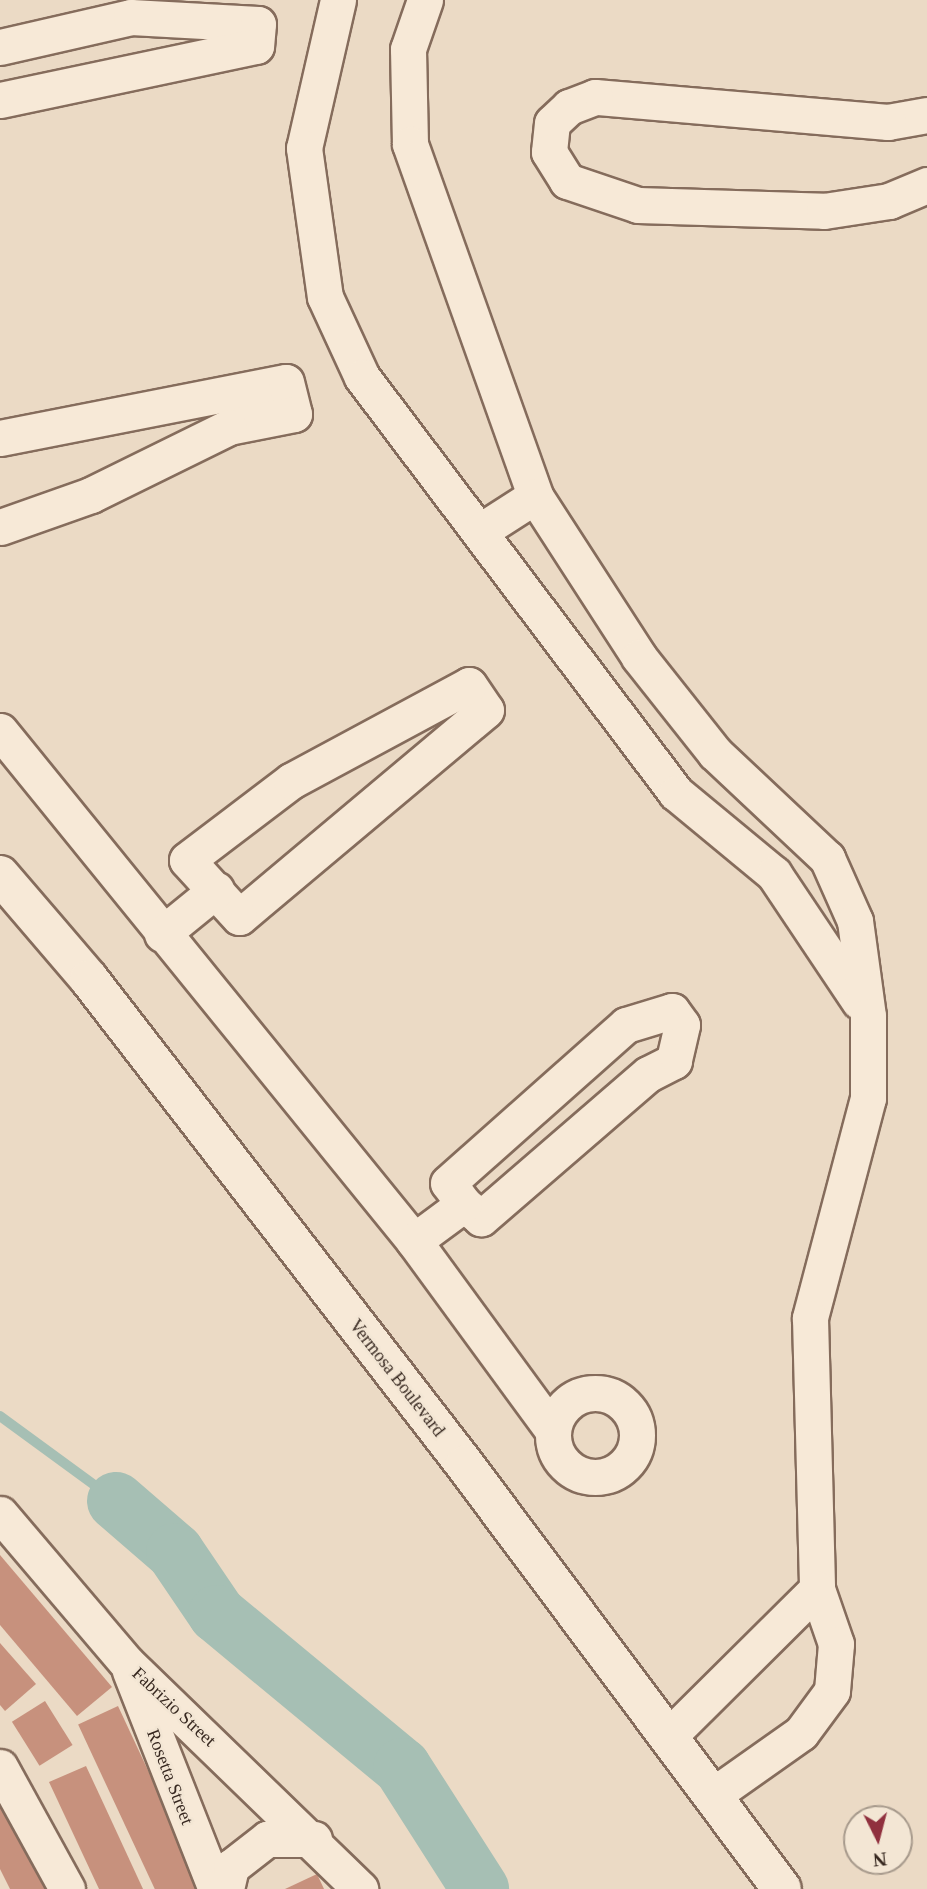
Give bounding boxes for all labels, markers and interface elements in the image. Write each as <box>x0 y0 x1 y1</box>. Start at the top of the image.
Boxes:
street label: Vermosa Boulevard <box>345 1315 449 1441</box>
street label: Fabrizio Street <box>128 1663 220 1751</box>
street label: Rosetta Street <box>142 1726 198 1828</box>
north arrow <box>843 1805 913 1875</box>
text: N <box>872 1848 888 1871</box>

